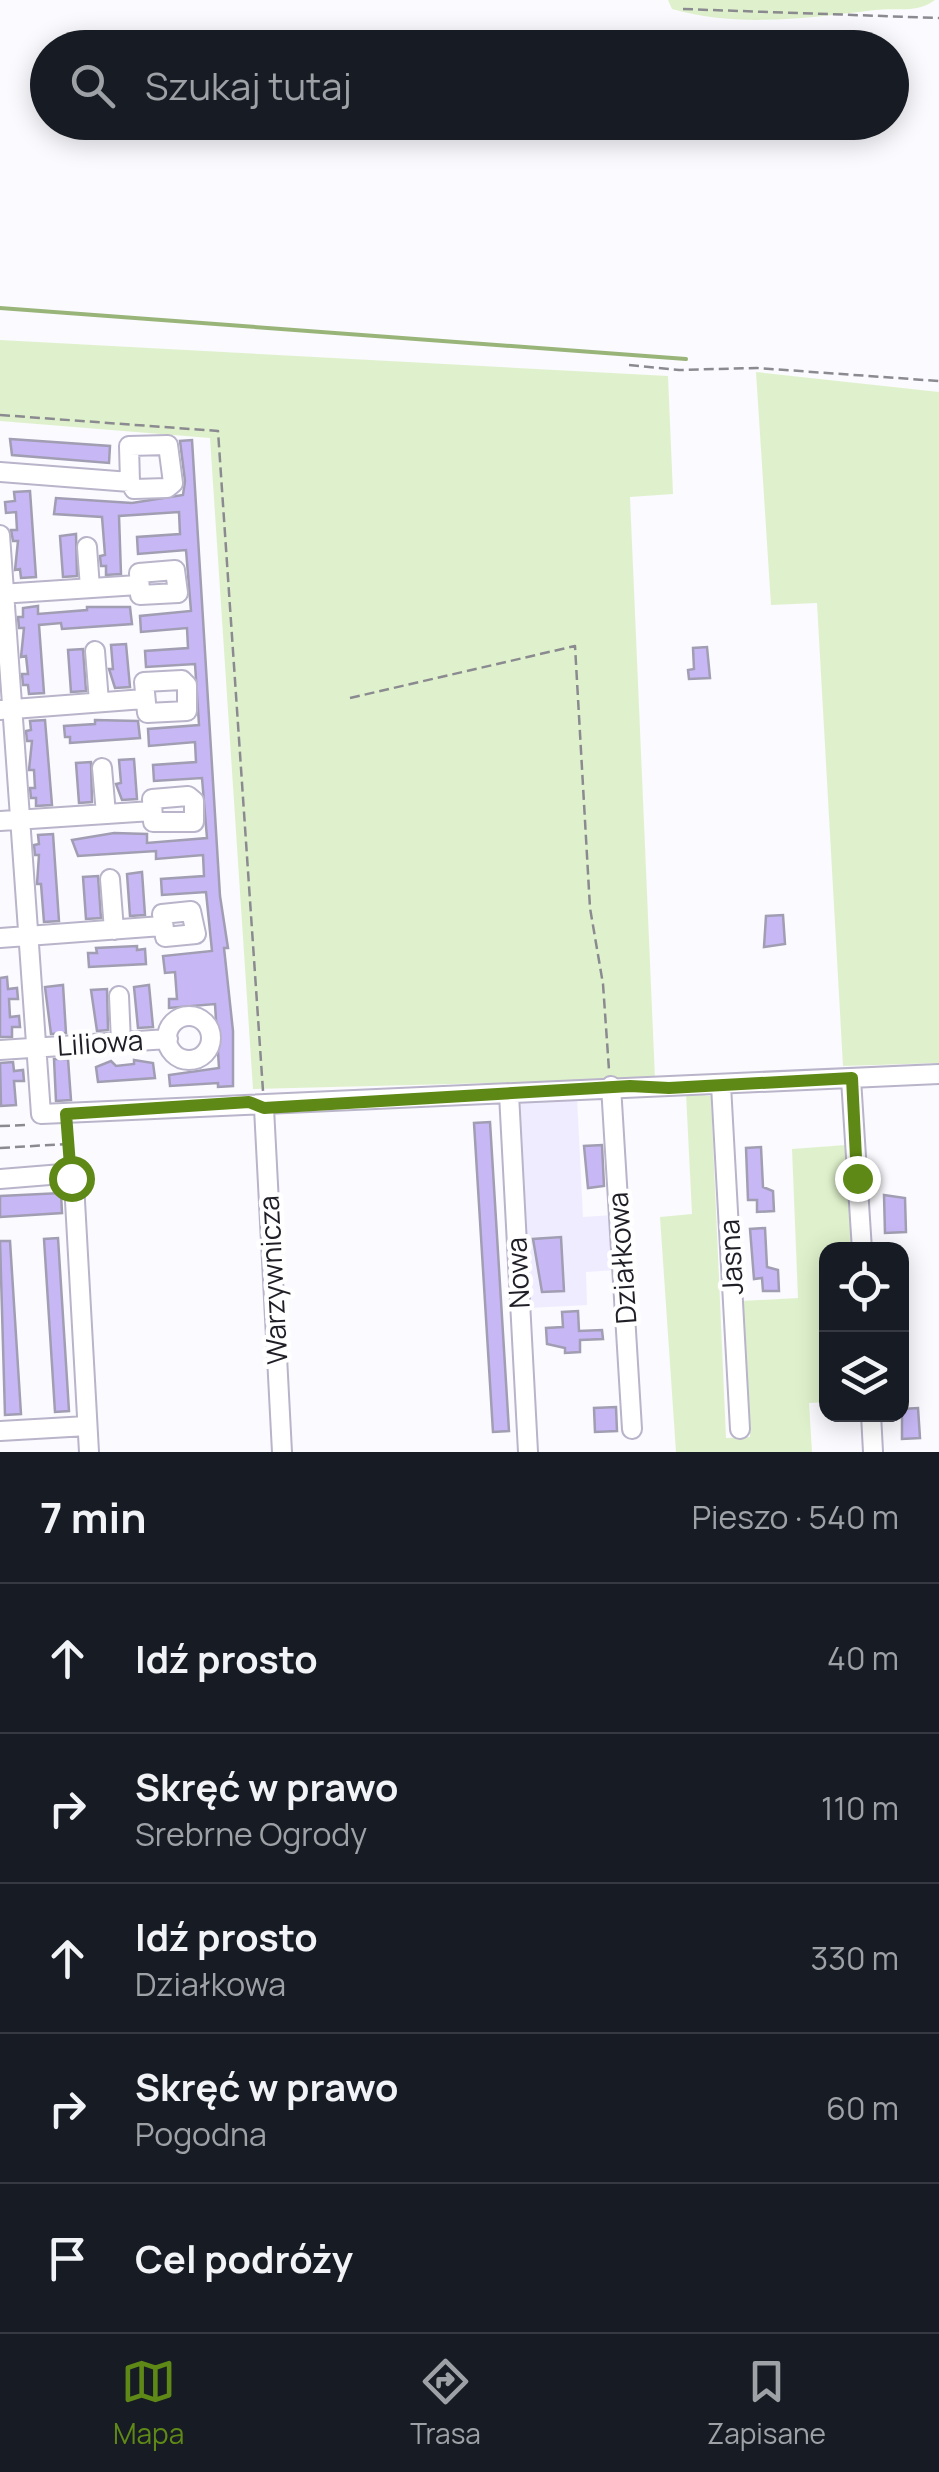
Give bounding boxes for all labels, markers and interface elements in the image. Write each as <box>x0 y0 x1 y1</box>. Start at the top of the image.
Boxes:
search box <box>30 30 909 140</box>
icon: search <box>65 58 120 113</box>
text: Szukaj tutaj <box>145 59 352 111</box>
street label: Liliowa <box>56 1020 144 1064</box>
route start <box>49 1156 95 1202</box>
route end <box>835 1156 881 1202</box>
street label: Działkowa <box>597 1191 645 1325</box>
street label: Warzywnicza <box>249 1194 295 1366</box>
street label: Jasna <box>709 1218 751 1296</box>
street label: Nowa <box>496 1236 538 1310</box>
map controls <box>819 1242 909 1422</box>
button: locate <box>819 1242 909 1332</box>
button: layers <box>819 1332 909 1422</box>
text: 7 min <box>40 1488 147 1546</box>
text: Pieszo · 540 m <box>692 1495 899 1539</box>
icon: ahead <box>40 1631 95 1686</box>
text: Idź prosto <box>135 1632 318 1684</box>
text: 40 m <box>827 1636 899 1680</box>
text: Skręć w prawo <box>135 1760 398 1812</box>
icon: right <box>40 1781 95 1836</box>
text: 110 m <box>821 1786 899 1830</box>
text: Srebrne Ogrody <box>135 1812 367 1856</box>
text: Idź prosto <box>135 1910 318 1962</box>
icon: ahead <box>40 1931 95 1986</box>
text: 330 m <box>811 1936 899 1980</box>
text: Działkowa <box>135 1962 286 2006</box>
text: Skręć w prawo <box>135 2060 398 2112</box>
icon: right <box>40 2081 95 2136</box>
text: 60 m <box>826 2086 899 2130</box>
text: Pogodna <box>135 2112 267 2156</box>
icon: arrive <box>40 2231 95 2286</box>
text: Cel podróży <box>135 2232 353 2284</box>
tab: Mapa <box>113 2354 184 2452</box>
tab: Trasa <box>410 2354 481 2452</box>
tab: Zapisane <box>707 2354 826 2452</box>

